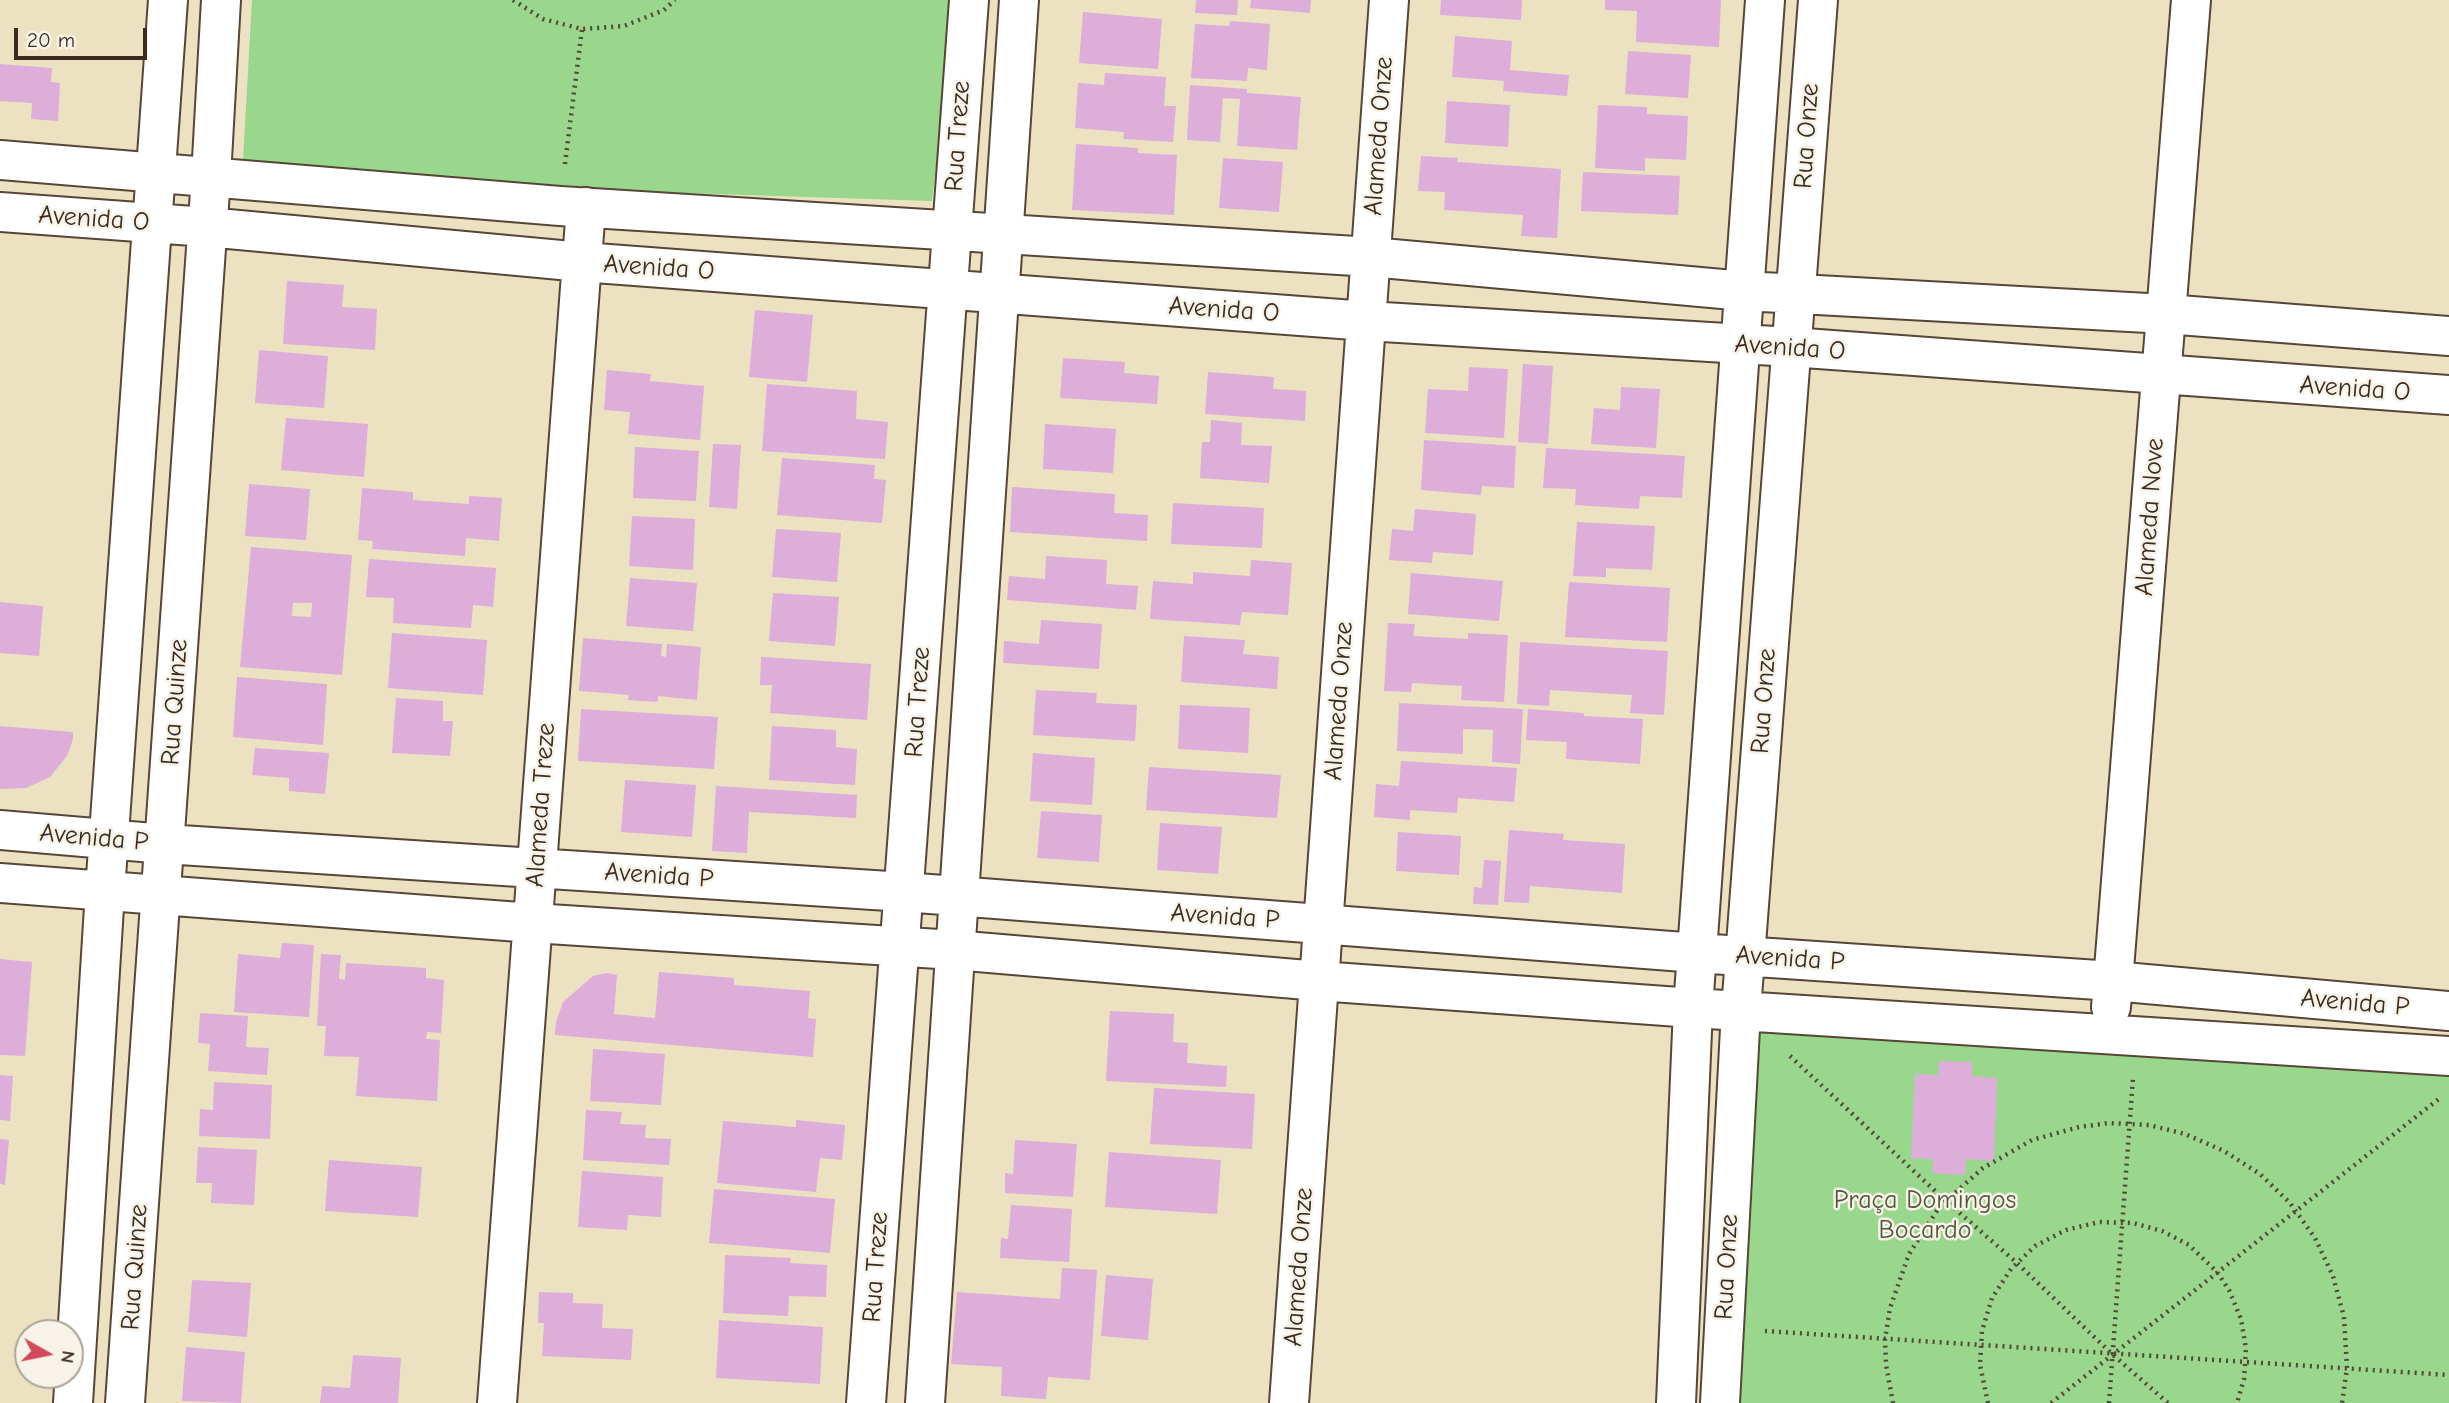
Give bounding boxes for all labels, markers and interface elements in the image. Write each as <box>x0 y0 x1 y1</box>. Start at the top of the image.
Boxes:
scale bar <box>18 14 150 58</box>
text: 20 m <box>27 28 75 52</box>
street label: Alameda Onze <box>1358 55 1400 217</box>
street label: Rua Treze <box>939 80 977 192</box>
street label: Rua Onze <box>1788 82 1826 190</box>
street label: Avenida O <box>37 200 151 238</box>
street label: Avenida O <box>602 249 716 287</box>
street label: Avenida O <box>1167 291 1281 329</box>
street label: Avenida O <box>1733 329 1847 367</box>
street label: Avenida O <box>2298 370 2412 408</box>
street label: Alameda Nove <box>2129 437 2171 597</box>
street label: Alameda Onze <box>1318 620 1360 782</box>
street label: Rua Quinze <box>155 638 195 766</box>
street label: Rua Treze <box>899 646 937 758</box>
street label: Rua Onze <box>1745 647 1783 755</box>
street label: Alameda Treze <box>520 722 562 888</box>
street label: Avenida P <box>38 818 150 858</box>
street label: Avenida P <box>603 857 715 895</box>
street label: Avenida P <box>1169 898 1281 936</box>
street label: Avenida P <box>1734 940 1846 978</box>
street label: Avenida P <box>2299 983 2411 1023</box>
park label: Praça Domingos Bocardo <box>1834 1185 2016 1246</box>
street label: Alameda Onze <box>1278 1186 1320 1348</box>
street label: Rua Quinze <box>115 1203 155 1331</box>
street label: Rua Treze <box>857 1211 895 1323</box>
street label: Rua Onze <box>1709 1213 1745 1321</box>
north arrow <box>14 1319 84 1389</box>
text: N <box>56 1349 80 1365</box>

